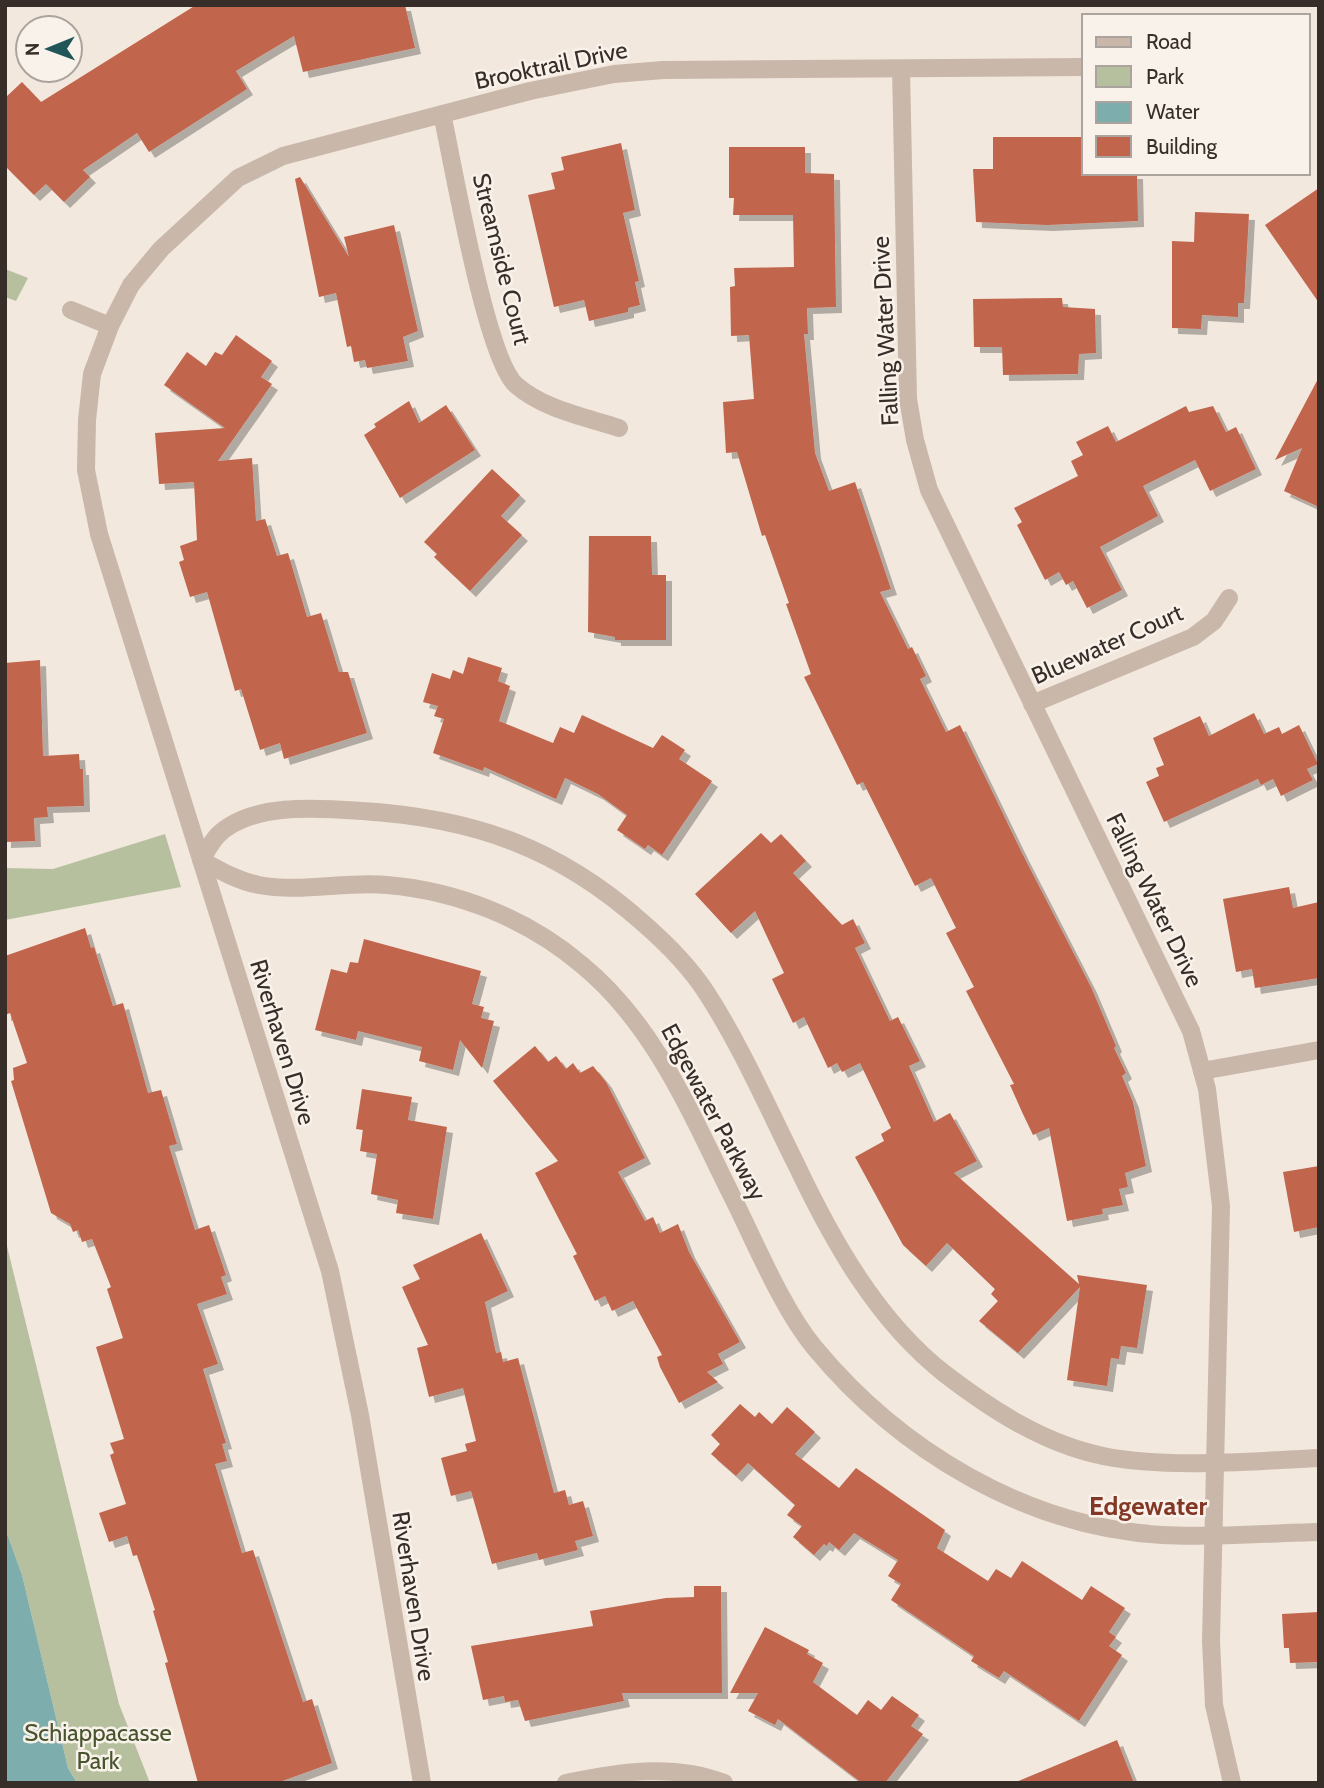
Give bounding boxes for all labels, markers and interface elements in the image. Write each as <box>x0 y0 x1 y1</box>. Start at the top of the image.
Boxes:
north arrow <box>14 14 84 84</box>
legend <box>1082 14 1310 175</box>
text: Road <box>1146 29 1192 54</box>
street label: Brooktrail Drive <box>472 35 630 95</box>
text: N <box>21 42 44 56</box>
text: Park <box>1146 64 1184 89</box>
text: Water <box>1146 99 1200 124</box>
text: Building <box>1146 134 1218 159</box>
street label: Streamside Court <box>467 170 537 348</box>
street label: Falling Water Drive <box>866 235 904 427</box>
street label: Bluewater Court <box>1027 598 1187 690</box>
street label: Falling Water Drive <box>1100 808 1210 992</box>
street label: Riverhaven Drive <box>244 956 322 1128</box>
street label: Edgewater Parkway <box>655 1019 773 1205</box>
district label: Edgewater <box>1089 1490 1207 1522</box>
street label: Riverhaven Drive <box>386 1509 442 1683</box>
park label: Schiappacasse Park <box>24 1718 172 1775</box>

